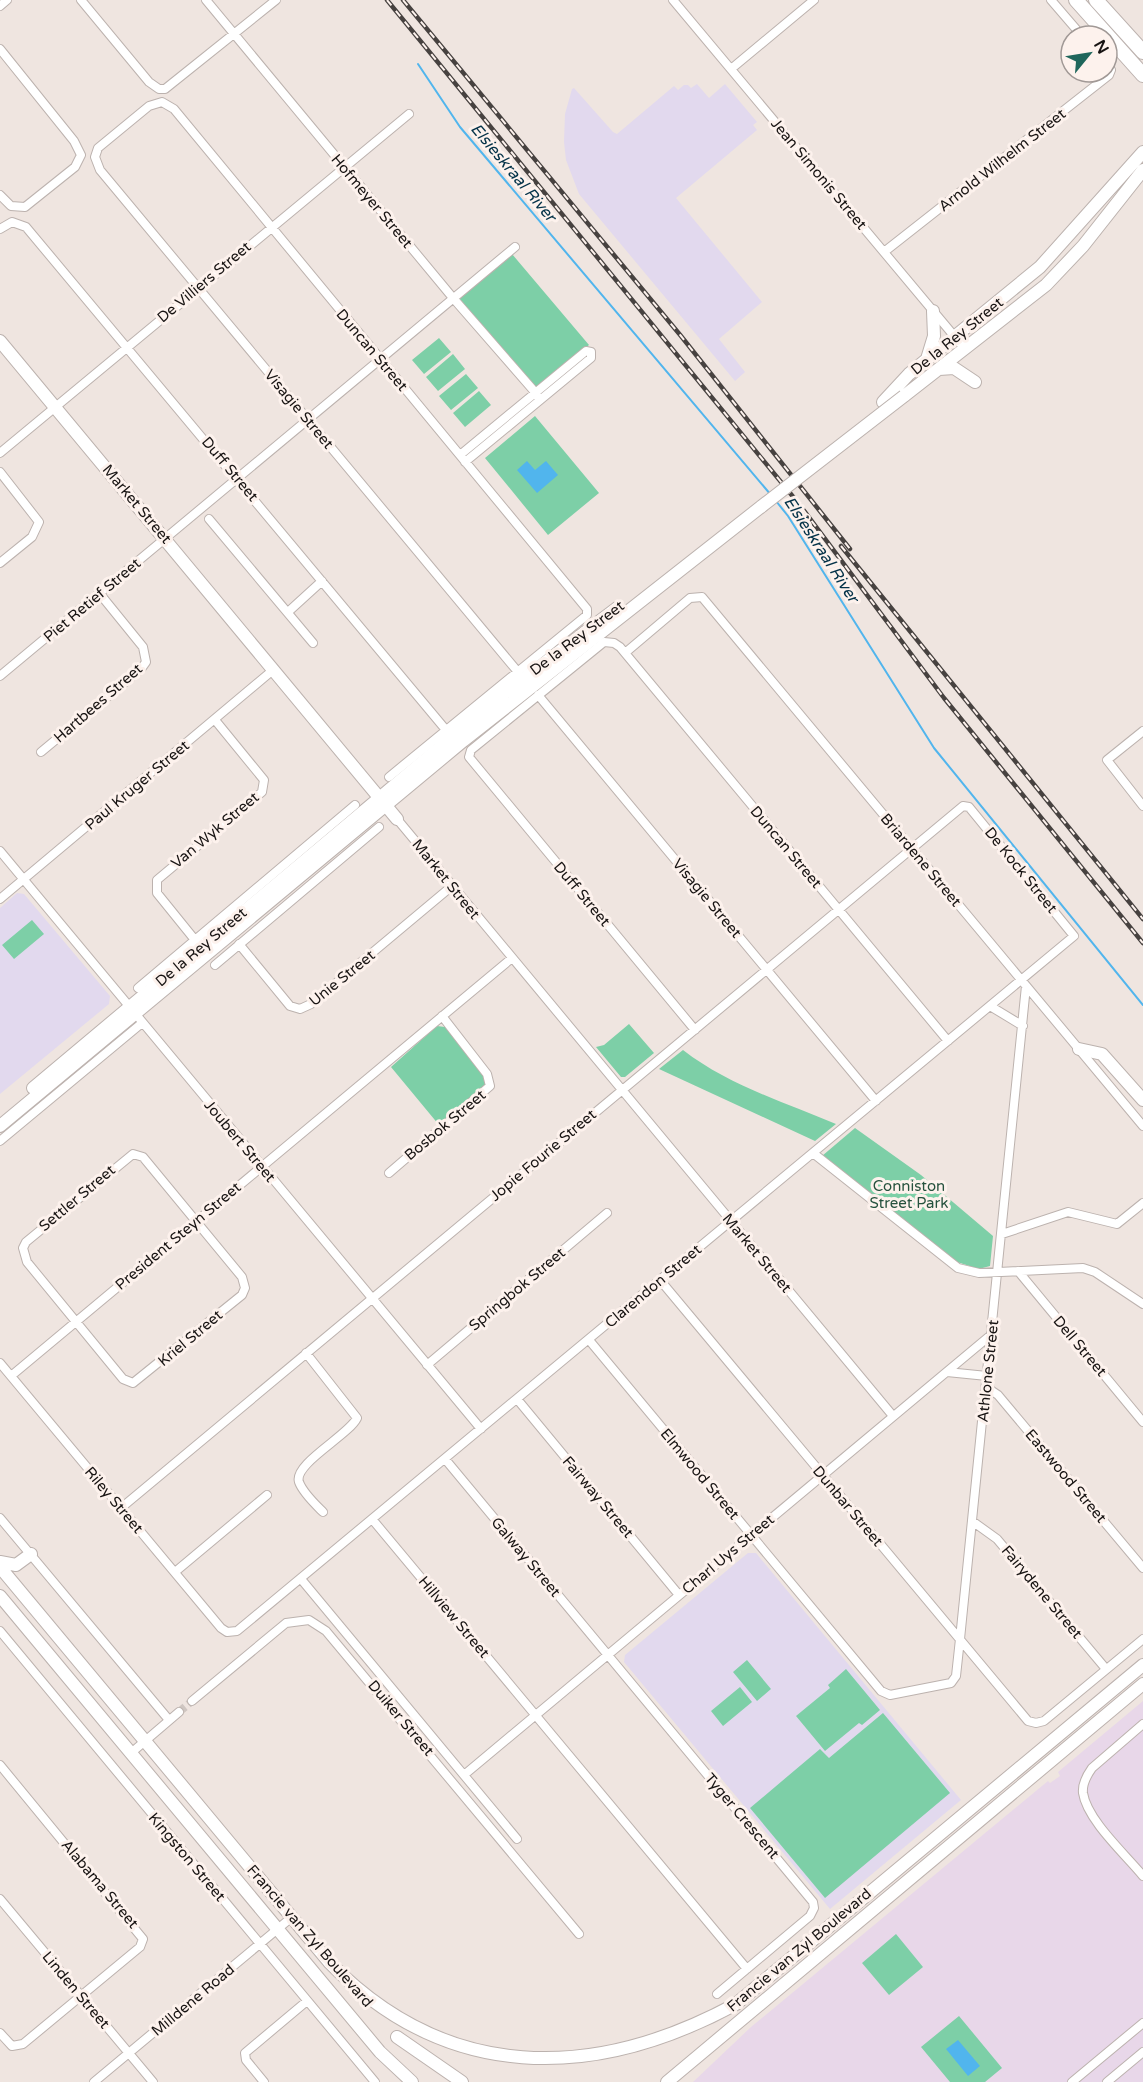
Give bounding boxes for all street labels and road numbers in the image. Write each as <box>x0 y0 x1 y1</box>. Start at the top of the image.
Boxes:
street label: Arnold Wilhelm Street <box>935 105 1069 215</box>
street label: Jean Simonis Street <box>767 115 871 233</box>
street label: Hofmeyer Street <box>327 150 417 252</box>
street label: De Villiers Street <box>153 237 255 326</box>
street label: De la Rey Street <box>907 293 1007 379</box>
street label: Duncan Street <box>332 305 412 395</box>
street label: Visagie Street <box>261 366 338 453</box>
street label: Duff Street <box>198 433 262 505</box>
street label: Market Street <box>99 461 175 547</box>
street label: Piet Retief Street <box>40 554 145 646</box>
street label: De la Rey Street <box>526 597 628 679</box>
street label: Hartbees Street <box>50 659 146 746</box>
street label: Paul Kruger Street <box>81 736 193 834</box>
street label: Van Wyk Street <box>167 788 263 872</box>
street label: Duncan Street <box>746 802 826 892</box>
street label: Briardene Street <box>877 810 965 910</box>
street label: De Kock Street <box>981 823 1061 917</box>
street label: Market Street <box>408 835 484 923</box>
street label: Visagie Street <box>669 855 746 942</box>
street label: Duff Street <box>550 858 614 930</box>
street label: De la Rey Street <box>152 904 250 990</box>
street label: Unie Street <box>306 946 379 1010</box>
street label: Bosbok Street <box>401 1086 489 1164</box>
street label: Joubert Street <box>200 1096 280 1186</box>
street label: Jopie Fourie Street <box>486 1105 600 1205</box>
street label: Settler Street <box>35 1161 119 1235</box>
street label: President Steyn Street <box>112 1178 245 1294</box>
street label: Market Street <box>719 1210 795 1296</box>
street label: Clarendon Street <box>601 1240 705 1332</box>
street label: Springbok Street <box>465 1243 569 1335</box>
street label: Kriel Street <box>154 1306 226 1370</box>
street label: Dell Street <box>1049 1312 1111 1380</box>
street label: Athlone Street <box>974 1319 1002 1423</box>
street label: Elmwood Street <box>657 1425 743 1523</box>
street label: Eastwood Street <box>1022 1425 1111 1527</box>
street label: Fairway Street <box>559 1453 637 1542</box>
street label: Dunbar Street <box>809 1462 887 1550</box>
street label: Riley Street <box>81 1463 147 1537</box>
street label: Charl Uys Street <box>678 1510 778 1598</box>
street label: Galway Street <box>487 1514 565 1601</box>
street label: Fairydene Street <box>998 1542 1086 1642</box>
street label: Hillview Street <box>415 1572 494 1662</box>
street label: Duiker Street <box>364 1677 438 1760</box>
street label: Tyger Crescent <box>701 1770 783 1863</box>
street label: Kingston Street <box>145 1809 229 1905</box>
street label: Alabama Street <box>58 1836 142 1932</box>
street label: Francie van Zyl Boulevard <box>243 1861 377 2011</box>
street label: Francie van Zyl Boulevard <box>723 1884 875 2016</box>
street label: Linden Street <box>38 1948 114 2033</box>
street label: Milldene Road <box>148 1960 238 2040</box>

